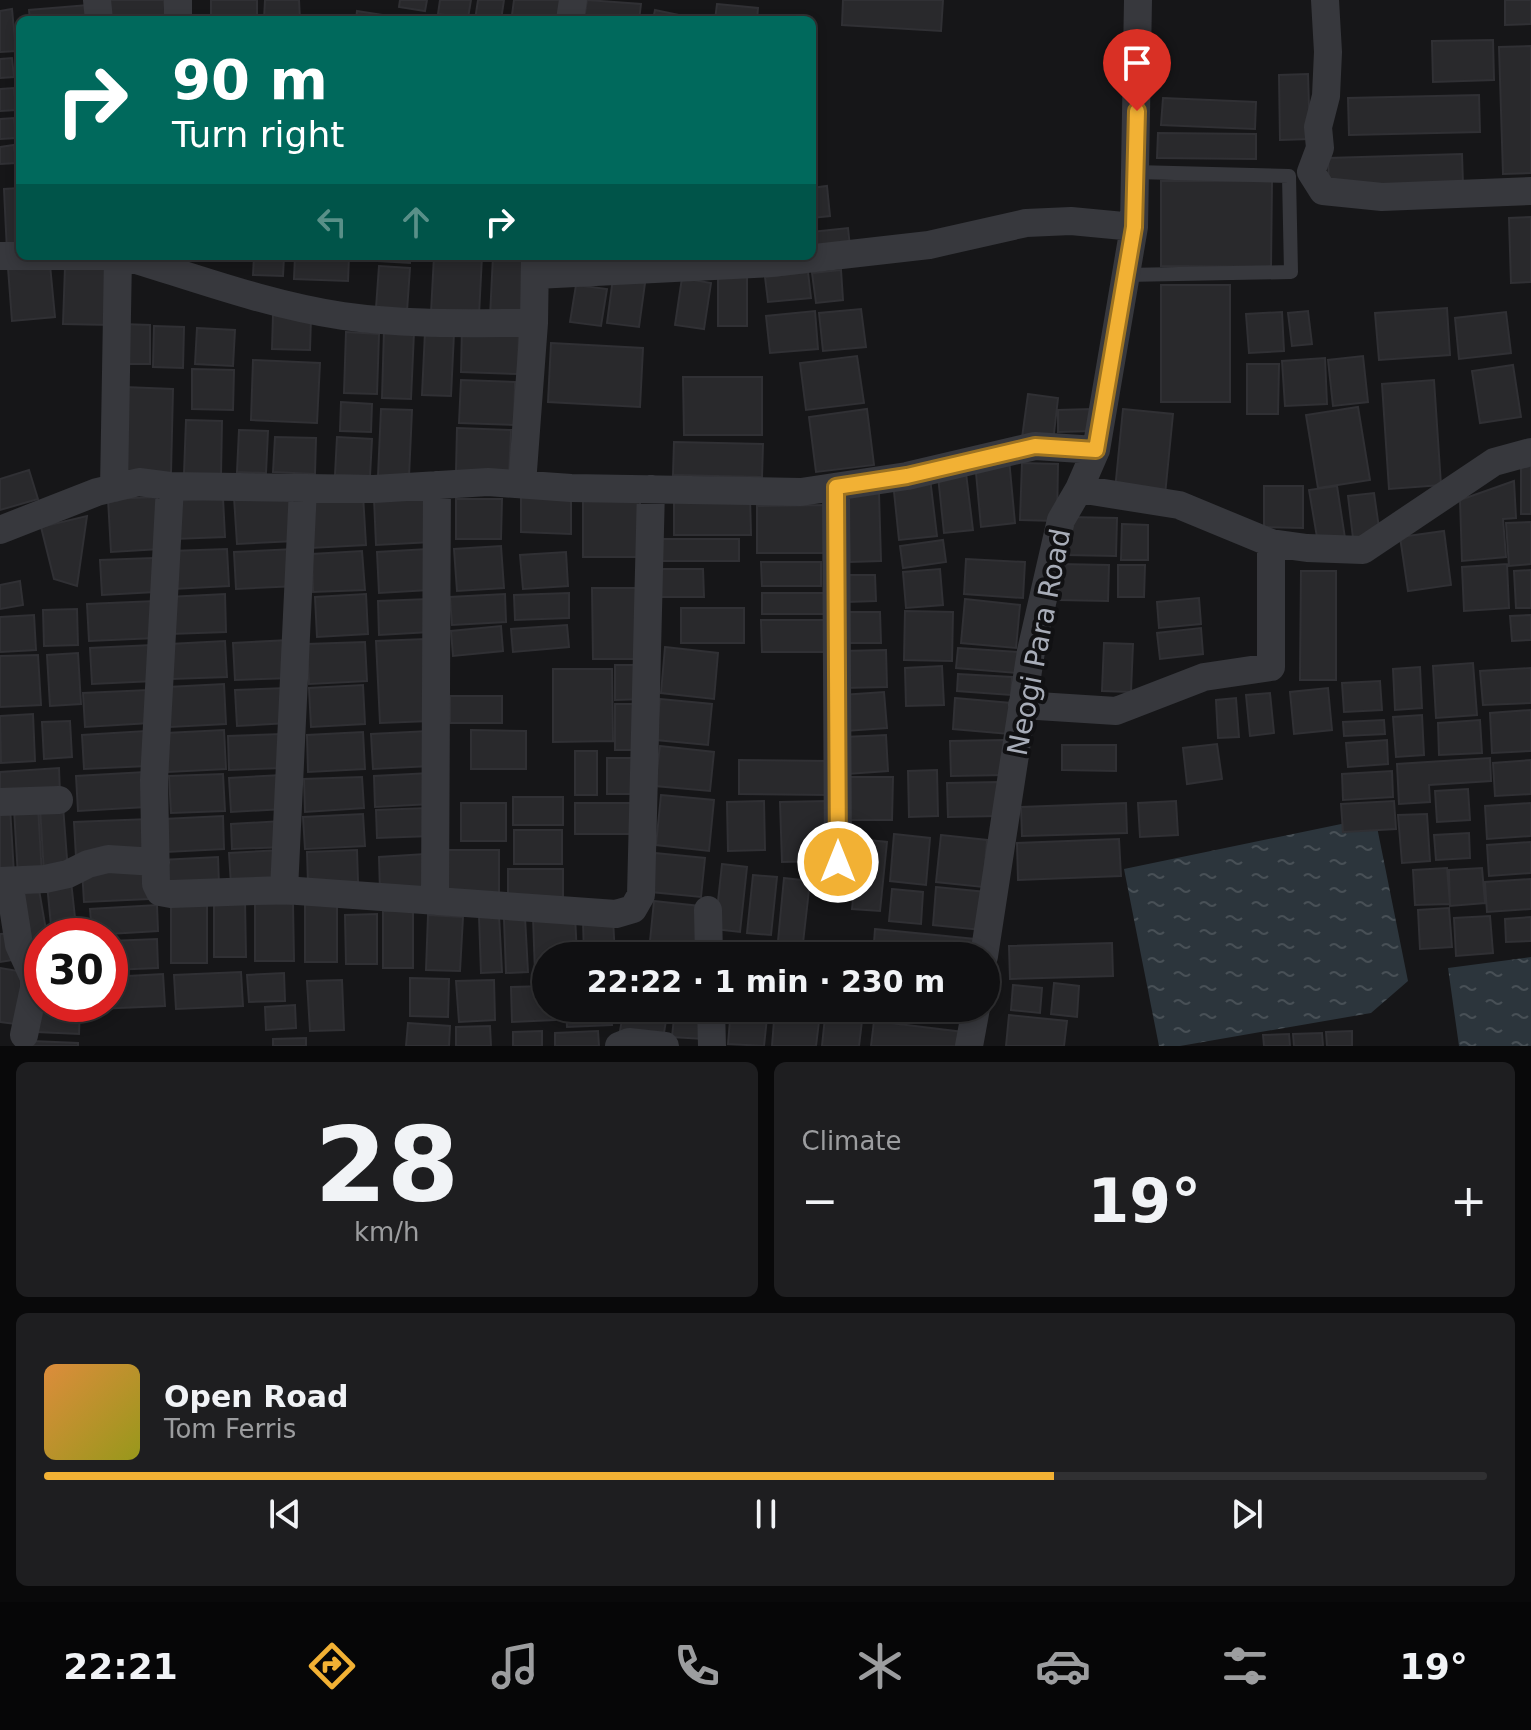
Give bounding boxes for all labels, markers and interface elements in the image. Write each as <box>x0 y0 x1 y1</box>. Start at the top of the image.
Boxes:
pin <box>1103 29 1171 111</box>
icon: arrive <box>1115 41 1159 85</box>
text: 90 m <box>172 47 328 112</box>
icon: right <box>40 48 144 152</box>
text: Turn right <box>172 114 344 155</box>
icon: left <box>310 200 354 244</box>
icon: ahead <box>394 200 438 244</box>
icon: right <box>478 200 522 244</box>
street label: Neogi Para Road <box>1001 526 1077 758</box>
position arrow <box>796 820 880 904</box>
speed limit sign: 30 <box>24 918 128 1022</box>
text: 22:22 · 1 min · 230 m <box>587 964 945 999</box>
text: 28 <box>314 1104 459 1226</box>
text: Climate <box>802 1126 902 1156</box>
text: 19° <box>1088 1166 1201 1236</box>
text: − <box>802 1175 838 1226</box>
text: + <box>1450 1175 1487 1226</box>
text: km/h <box>354 1217 420 1247</box>
text: Open Road <box>164 1379 349 1414</box>
text: Tom Ferris <box>164 1414 296 1444</box>
icon: previous <box>263 1492 307 1536</box>
icon: pause <box>744 1492 788 1536</box>
icon: next <box>1225 1492 1269 1536</box>
icon: directions <box>304 1638 360 1694</box>
icon: music <box>487 1638 543 1694</box>
icon: phone <box>669 1638 725 1694</box>
icon: climate <box>852 1638 908 1694</box>
icon: car <box>1035 1638 1091 1694</box>
icon: filters <box>1217 1638 1273 1694</box>
text: 22:21 <box>63 1646 178 1687</box>
text: 19° <box>1400 1646 1468 1687</box>

